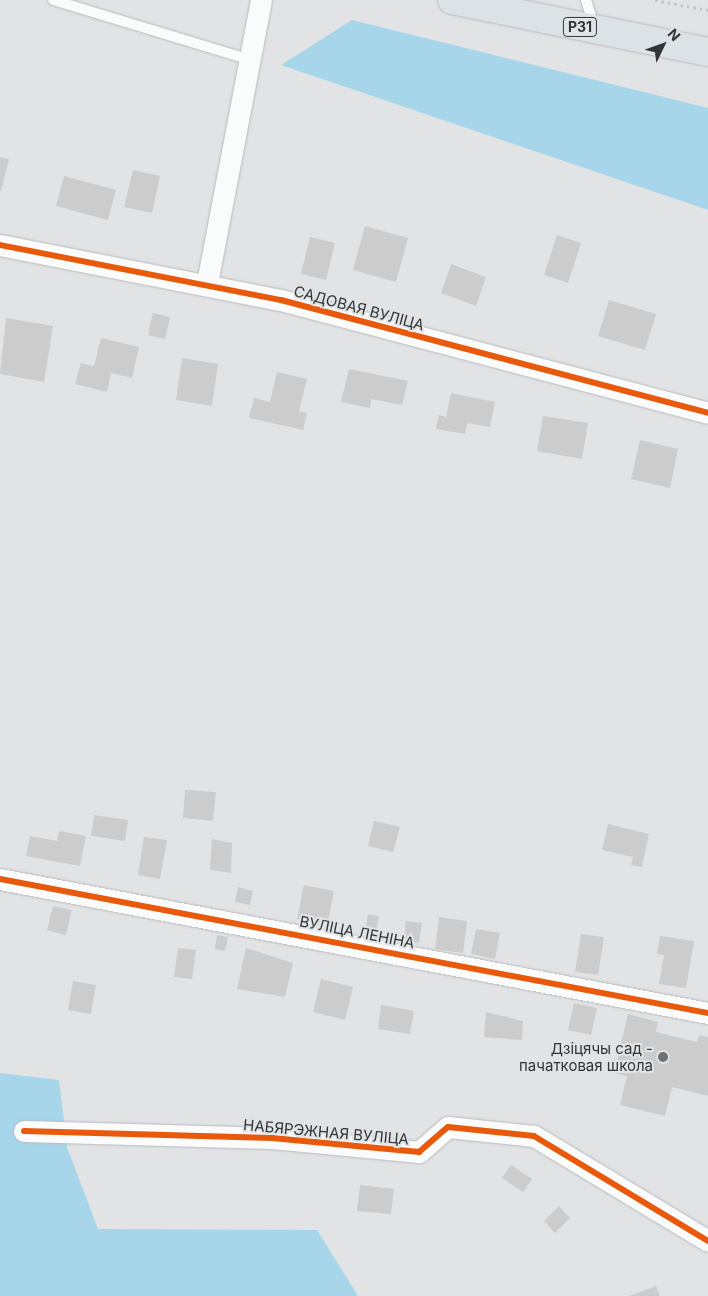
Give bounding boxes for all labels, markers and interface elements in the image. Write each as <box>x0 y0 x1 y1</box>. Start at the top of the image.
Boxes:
road number: Р31 <box>562 16 598 38</box>
north arrow <box>638 20 688 70</box>
text: N <box>665 25 684 44</box>
street label: САДОВАЯ ВУЛІЦА <box>292 282 426 334</box>
street label: ВУЛІЦА ЛЕНІНА <box>298 912 416 952</box>
place label: Дзіцячы сад - пачатковая школа <box>519 1039 653 1074</box>
marker: Дзіцячы сад - пачатковая школа <box>657 1051 669 1063</box>
street label: НАБЯРЭЖНАЯ ВУЛІЦА <box>243 1116 409 1148</box>

